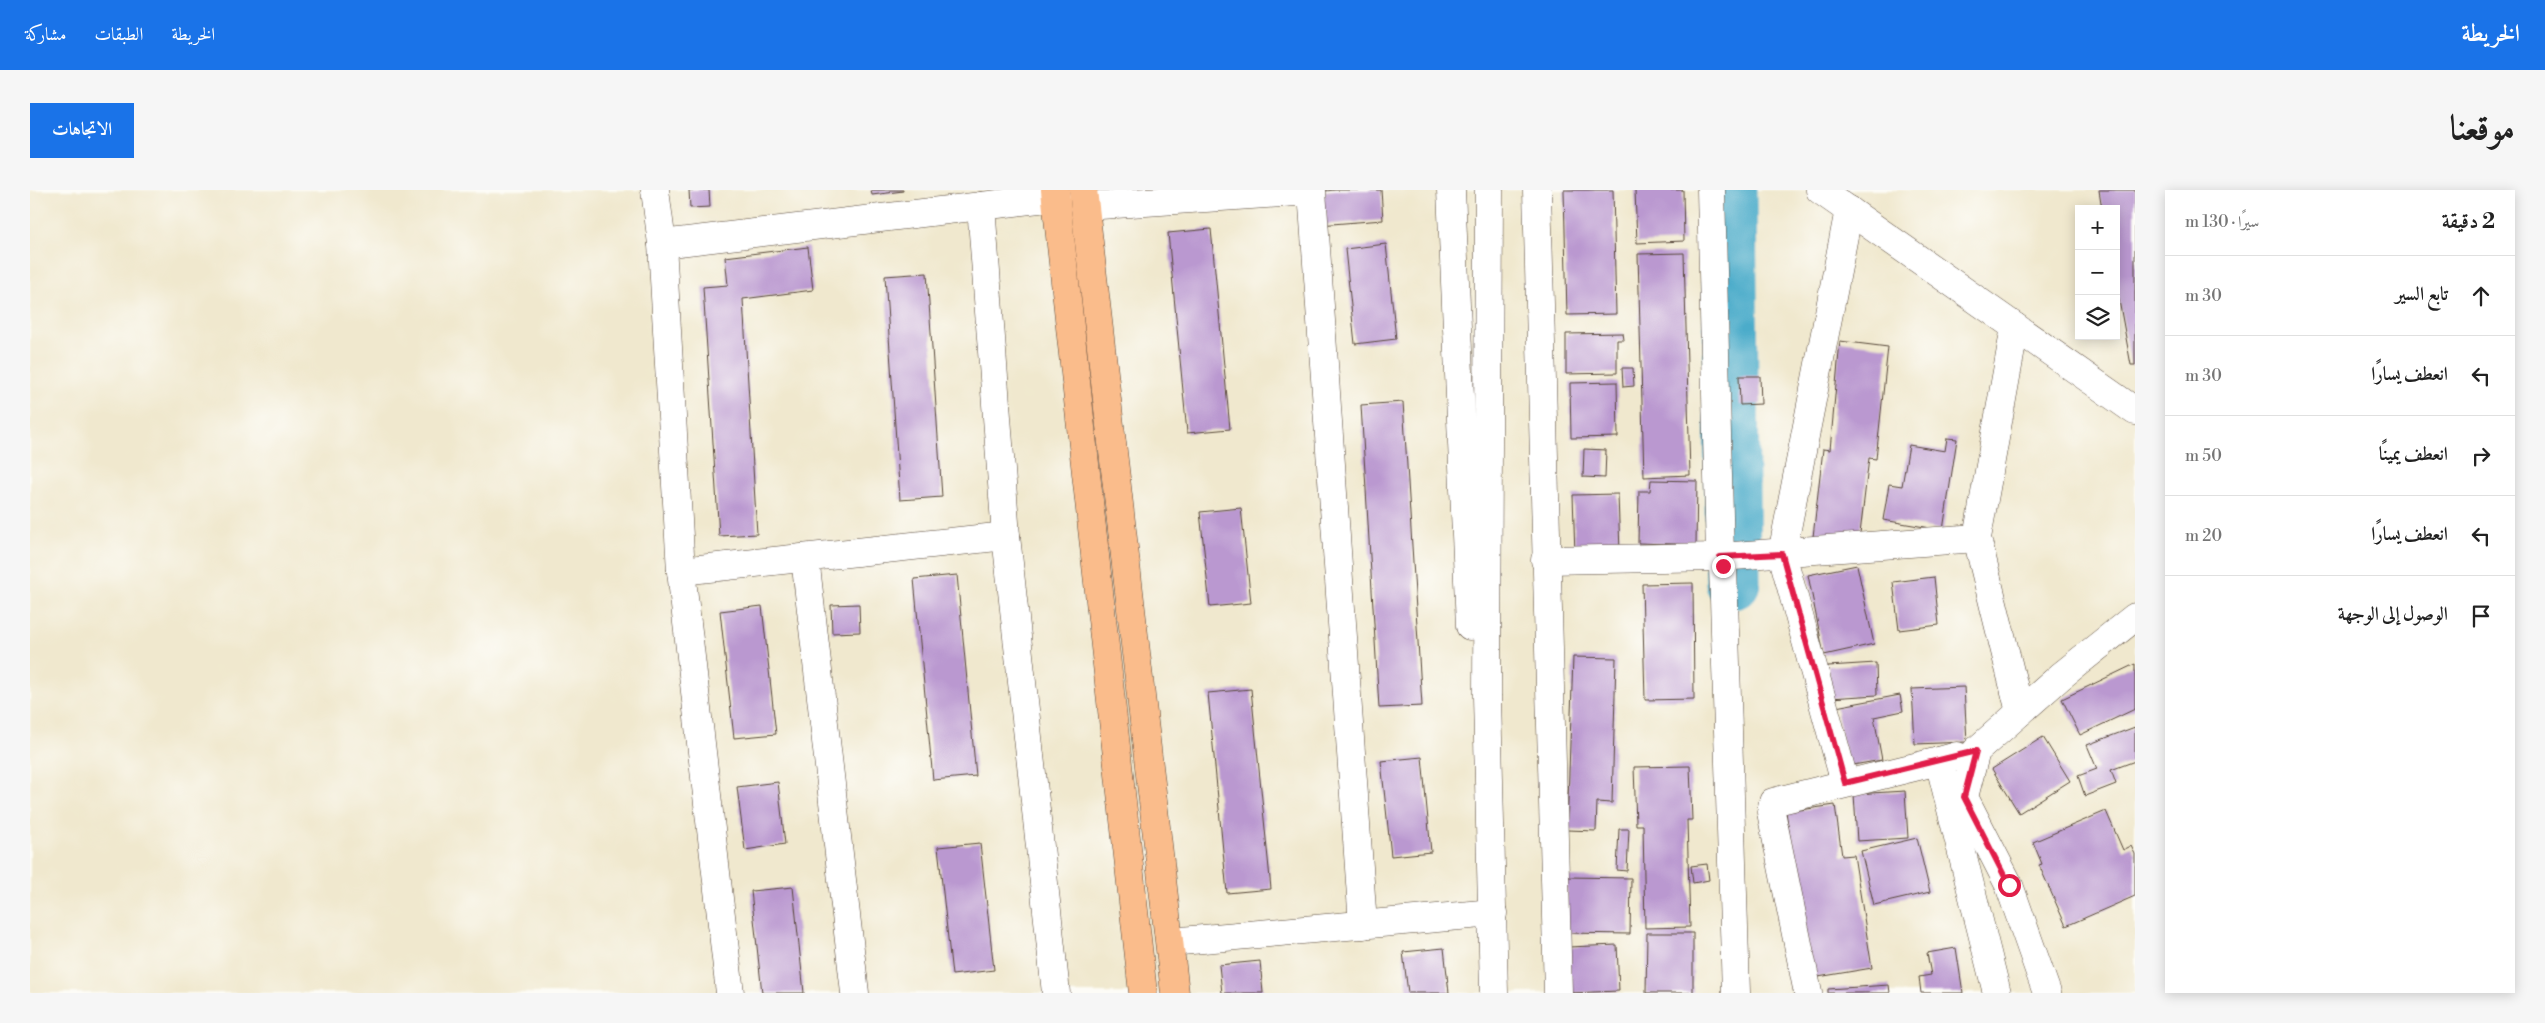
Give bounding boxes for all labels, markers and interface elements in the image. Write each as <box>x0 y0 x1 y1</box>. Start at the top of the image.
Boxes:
text: الخريطة <box>2462 19 2520 49</box>
text: مشاركة <box>25 23 66 46</box>
text: الطبقات <box>94 23 143 46</box>
text: الخريطة <box>171 23 215 46</box>
button: الاتجاهات <box>30 103 134 158</box>
text: موقعنا <box>2450 107 2515 150</box>
map controls <box>2075 205 2120 340</box>
button: + <box>2075 205 2120 250</box>
text: 2 دقيقة <box>2442 209 2495 235</box>
text: سيرًا · 130 m <box>2185 212 2259 232</box>
button: − <box>2075 250 2120 295</box>
text: تابع السير <box>2395 282 2448 306</box>
icon: ahead <box>2467 282 2495 310</box>
text: 30 m <box>2185 286 2222 306</box>
button: layers <box>2075 295 2120 340</box>
text: انعطف يسارًا <box>2371 362 2448 386</box>
icon: left <box>2467 362 2495 390</box>
text: 30 m <box>2185 366 2222 386</box>
text: انعطف يمينًا <box>2379 442 2448 466</box>
icon: right <box>2467 442 2495 470</box>
text: 50 m <box>2185 446 2222 466</box>
text: انعطف يسارًا <box>2371 522 2448 546</box>
icon: left <box>2467 522 2495 550</box>
text: 20 m <box>2185 526 2222 546</box>
route end <box>1712 555 1735 578</box>
text: الوصول إلى الوجهة <box>2338 602 2448 626</box>
icon: arrive <box>2467 602 2495 630</box>
route start <box>1998 874 2021 897</box>

